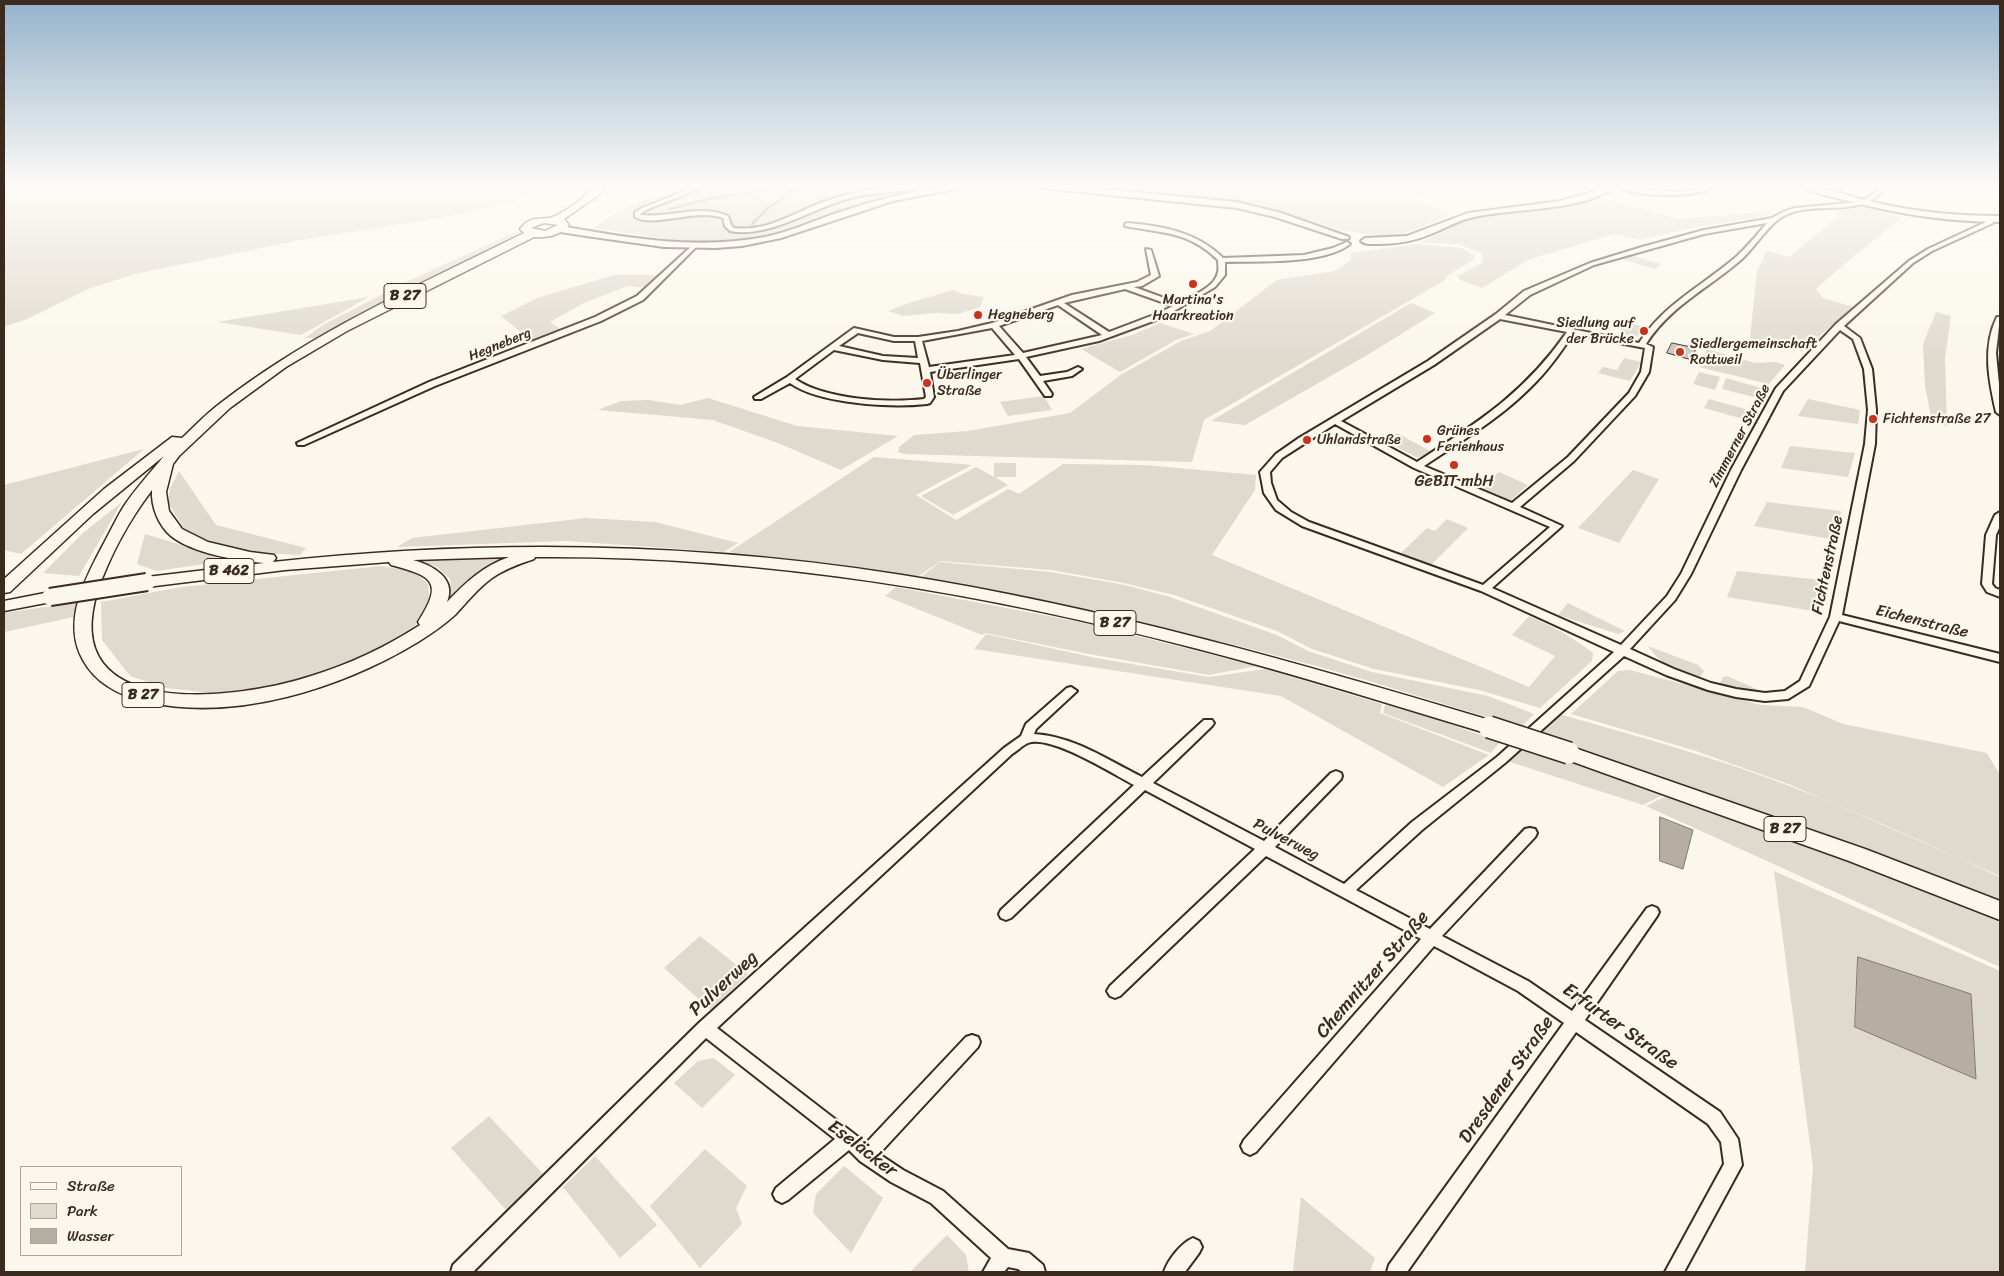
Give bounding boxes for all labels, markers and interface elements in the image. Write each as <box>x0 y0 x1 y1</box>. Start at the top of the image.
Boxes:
marker: Martina's Haarkreation <box>1187 278 1199 290</box>
road number: B 27 <box>384 284 426 308</box>
place label: Martina's Haarkreation <box>1152 292 1234 324</box>
place label: Hegneberg <box>988 307 1054 323</box>
marker: Hegneberg <box>972 309 984 321</box>
place label: Siedlung auf der Brücke <box>1556 315 1634 348</box>
street label: Hegneberg <box>466 325 534 365</box>
marker: Siedlung auf der Brücke <box>1638 325 1650 337</box>
place label: Siedlergemeinschaft Rottweil <box>1690 336 1817 368</box>
marker: Siedlergemeinschaft Rottweil <box>1674 346 1686 358</box>
place label: Überlinger Straße <box>937 367 1002 400</box>
marker: Überlinger Straße <box>921 377 933 389</box>
street label: Zimmerner Straße <box>1706 382 1774 490</box>
place label: Fichtenstraße 27 <box>1883 411 1991 427</box>
marker: Fichtenstraße 27 <box>1867 413 1879 425</box>
place label: Grünes Ferienhaus <box>1437 423 1504 456</box>
place label: Uhlandstraße <box>1317 432 1401 448</box>
marker: Grünes Ferienhaus <box>1421 433 1433 445</box>
marker: Uhlandstraße <box>1301 434 1313 446</box>
marker: GeBIT mbH <box>1448 459 1460 471</box>
place label: GeBIT mbH <box>1414 472 1494 492</box>
street label: Fichtenstraße <box>1808 514 1848 616</box>
road number: B 462 <box>204 558 254 584</box>
street label: Eichenstraße <box>1874 601 1970 643</box>
road number: B 27 <box>1094 610 1136 636</box>
road number: B 27 <box>122 682 164 708</box>
street label: Pulverweg <box>1250 815 1322 865</box>
road number: B 27 <box>1764 816 1806 842</box>
street label: Chemnitzer Straße <box>1311 907 1435 1043</box>
street label: Pulverweg <box>685 947 763 1021</box>
street label: Erfurter Straße <box>1558 979 1682 1075</box>
street label: Dresdener Straße <box>1455 1012 1559 1148</box>
street label: Eseläcker <box>823 1115 901 1183</box>
legend <box>20 1166 182 1256</box>
text: Straße <box>67 1173 115 1199</box>
text: Park <box>67 1198 98 1224</box>
text: Wasser <box>67 1223 114 1249</box>

